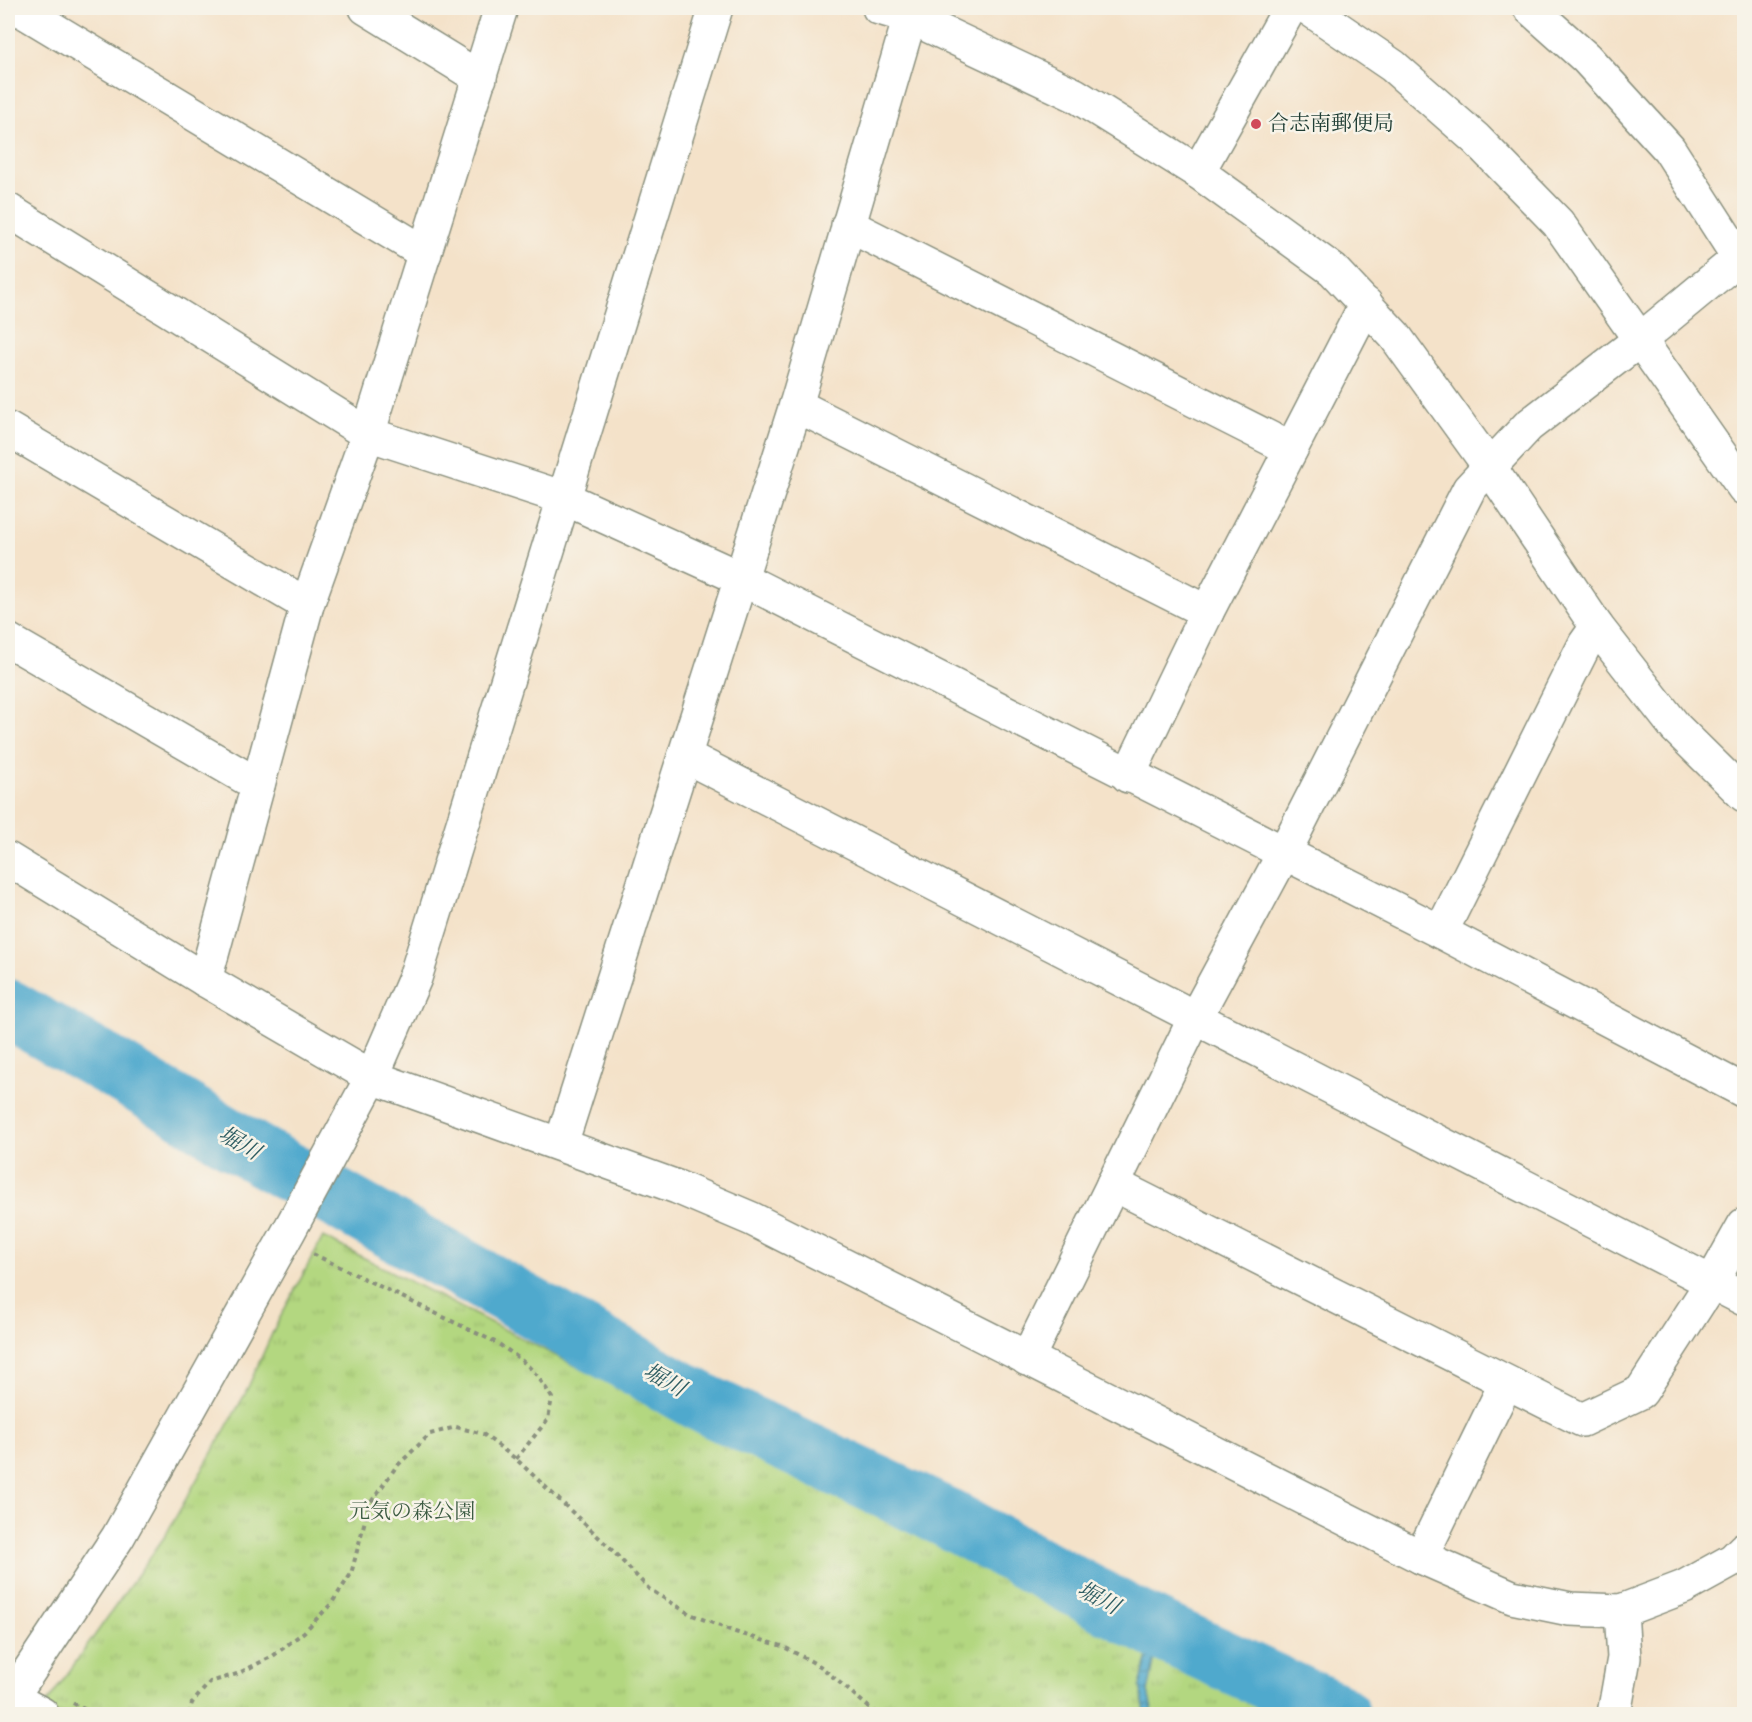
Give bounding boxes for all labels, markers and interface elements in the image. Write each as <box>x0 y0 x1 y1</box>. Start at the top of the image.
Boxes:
place label: 合志南郵便局 <box>1268 111 1394 138</box>
marker: 合志南郵便局 <box>1249 117 1263 131</box>
water label: 堀川 <box>213 1121 267 1168</box>
water label: 堀川 <box>638 1358 692 1405</box>
park label: 元気の森公園 <box>349 1499 475 1526</box>
water label: 堀川 <box>1072 1576 1126 1623</box>

